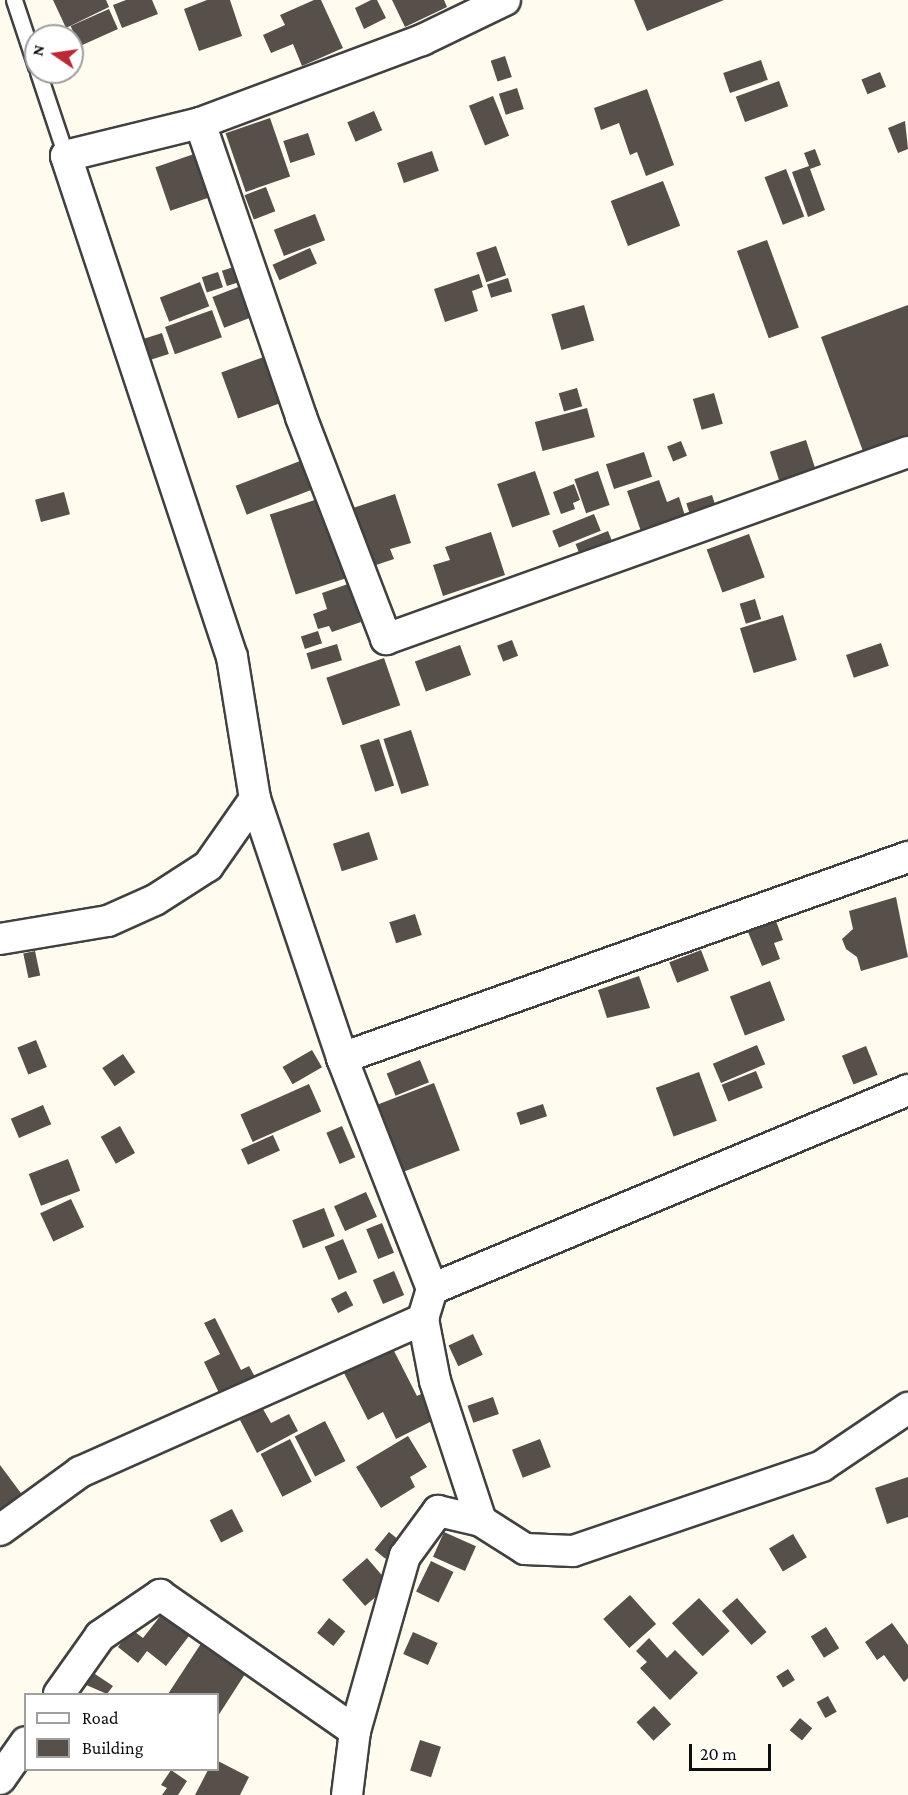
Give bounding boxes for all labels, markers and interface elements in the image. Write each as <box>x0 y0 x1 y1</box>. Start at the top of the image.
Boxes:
north arrow <box>24 24 84 84</box>
text: N <box>28 43 47 58</box>
legend <box>24 1693 219 1771</box>
text: Road <box>82 1708 119 1728</box>
scale bar <box>692 1732 774 1770</box>
text: Building <box>82 1738 143 1758</box>
text: 20 m <box>700 1744 737 1764</box>

